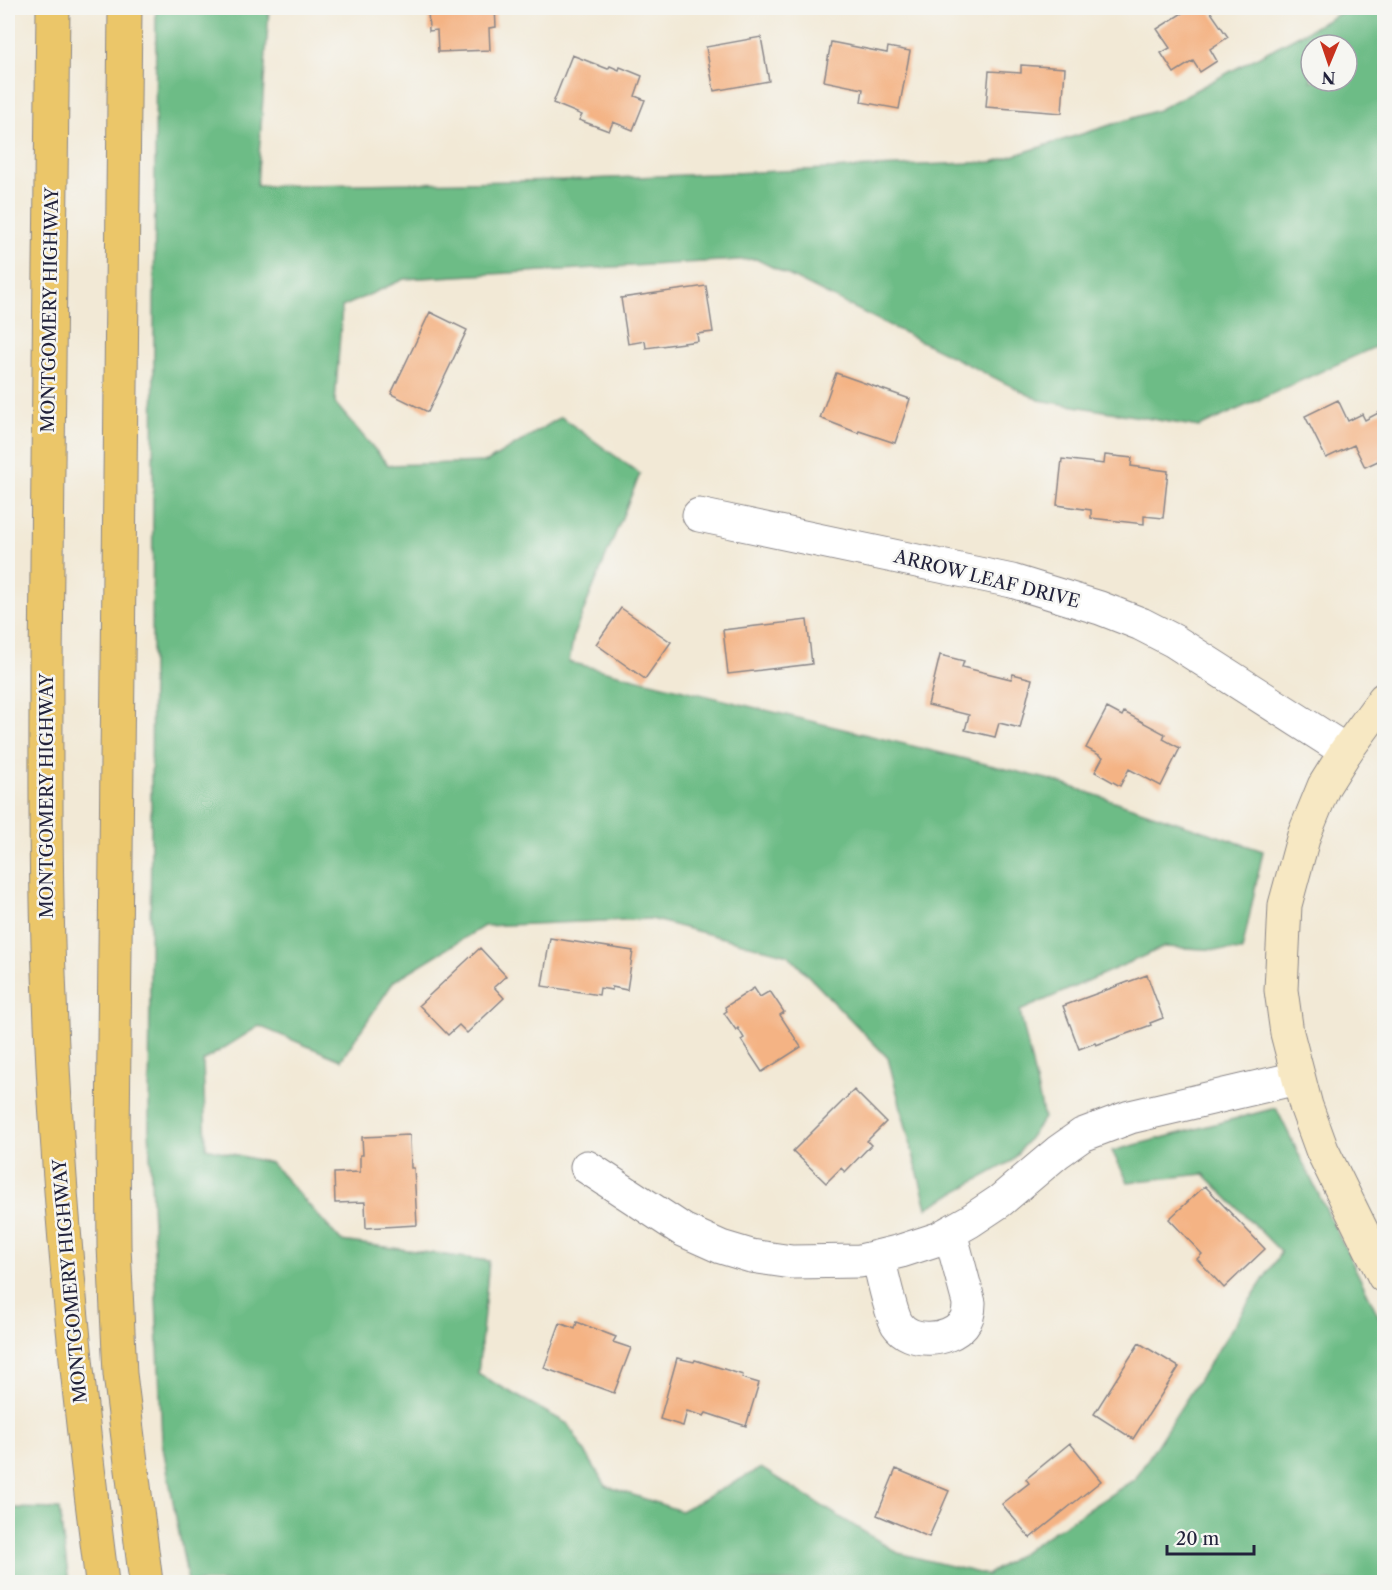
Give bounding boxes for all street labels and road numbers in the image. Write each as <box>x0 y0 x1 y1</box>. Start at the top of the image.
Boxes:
street label: MONTGOMERY HIGHWAY <box>37 186 63 433</box>
street label: ARROW LEAF DRIVE <box>891 545 1082 613</box>
street label: MONTGOMERY HIGHWAY <box>36 672 58 919</box>
street label: MONTGOMERY HIGHWAY <box>48 1157 92 1404</box>

